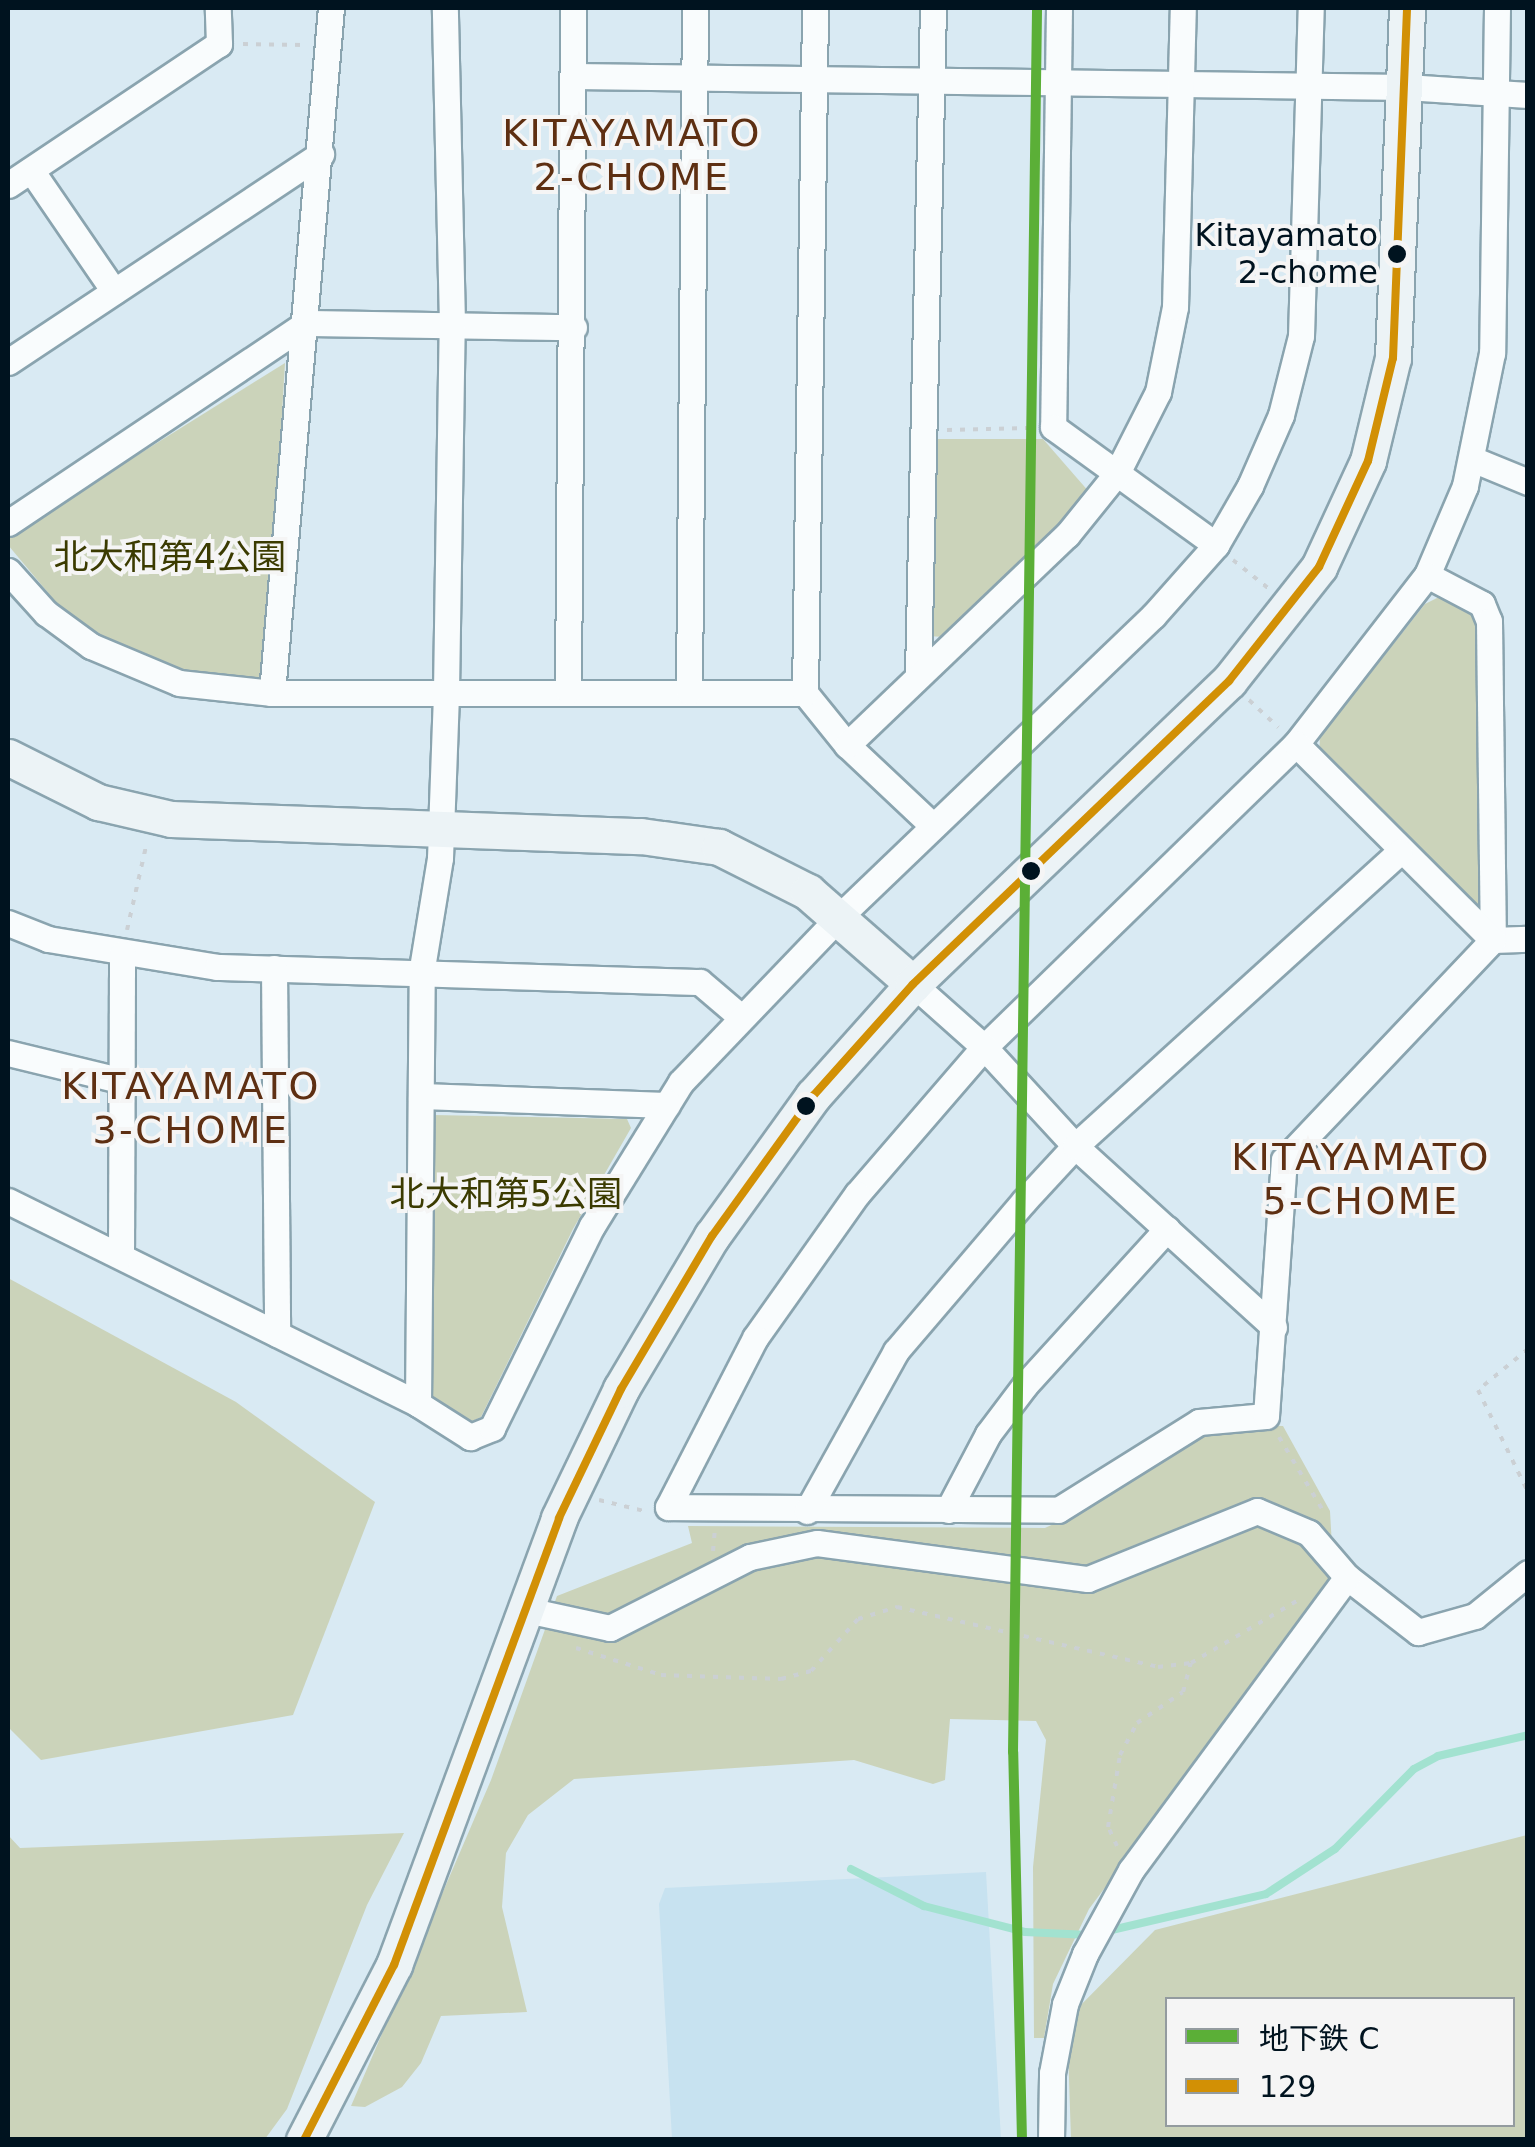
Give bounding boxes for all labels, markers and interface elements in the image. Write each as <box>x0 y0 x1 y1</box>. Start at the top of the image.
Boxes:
district label: KITAYAMATO 2-CHOME <box>502 111 762 200</box>
place label: Kitayamato 2-chome <box>1195 217 1378 292</box>
marker: Kitayamato 2-chome <box>1387 244 1407 264</box>
park label: 北大和第4公園 <box>54 536 286 578</box>
unlabelled marker <box>1021 861 1041 881</box>
district label: KITAYAMATO 3-CHOME <box>61 1064 321 1154</box>
unlabelled marker <box>796 1096 816 1116</box>
district label: KITAYAMATO 5-CHOME <box>1231 1135 1491 1224</box>
park label: 北大和第5公園 <box>390 1173 622 1215</box>
legend <box>1165 1997 1515 2127</box>
text: 地下鉄 C <box>1259 2021 1379 2056</box>
text: 129 <box>1259 2069 1316 2104</box>

